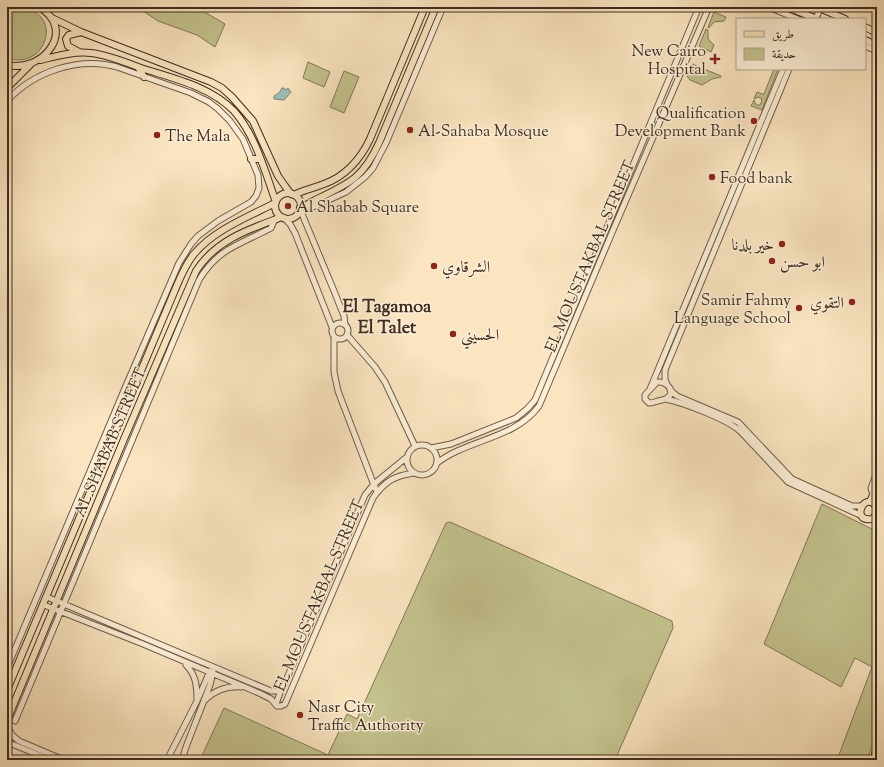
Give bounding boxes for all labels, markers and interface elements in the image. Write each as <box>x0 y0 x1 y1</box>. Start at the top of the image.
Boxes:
legend <box>736 18 866 70</box>
text: طريق <box>772 26 794 44</box>
place label: New Cairo Hospital <box>632 41 707 82</box>
text: حديقة <box>772 46 796 64</box>
marker: New Cairo Hospital <box>709 53 721 65</box>
place label: Qualification Development Bank <box>615 103 747 144</box>
marker: Qualification Development Bank <box>749 116 759 126</box>
place label: Al-Sahaba Mosque <box>418 121 549 144</box>
marker: Al-Sahaba Mosque <box>405 125 415 135</box>
place label: The Mala <box>165 126 231 149</box>
marker: The Mala <box>152 130 162 140</box>
street label: EL MOUSTAKBAL STREET <box>540 158 642 356</box>
place label: Food bank <box>720 168 793 191</box>
marker: Food bank <box>707 172 717 182</box>
place label: Al Shabab Square <box>296 197 419 220</box>
marker: Al Shabab Square <box>283 201 293 211</box>
place label: خير بلدنا <box>732 235 774 258</box>
marker: خير بلدنا <box>777 239 787 249</box>
place label: ابو حسن <box>780 252 825 275</box>
marker: ابو حسن <box>767 256 777 266</box>
place label: الشرقاوي <box>442 257 490 280</box>
marker: الشرقاوي <box>429 261 439 271</box>
place label: Samir Fahmy Language School <box>674 290 792 331</box>
place label: التقوي <box>810 293 844 316</box>
district label: El Tagamoa El Talet <box>343 295 432 342</box>
marker: التقوي <box>847 297 857 307</box>
marker: Samir Fahmy Language School <box>794 303 804 313</box>
place label: الحسيني <box>461 325 499 350</box>
marker: الحسيني <box>448 329 458 339</box>
street label: AL SHABAB STREET <box>69 365 153 521</box>
street label: EL MOUSTAKBAL STREET <box>269 497 371 695</box>
place label: Nasr City Traffic Authority <box>308 697 424 738</box>
marker: Nasr City Traffic Authority <box>295 710 305 720</box>

